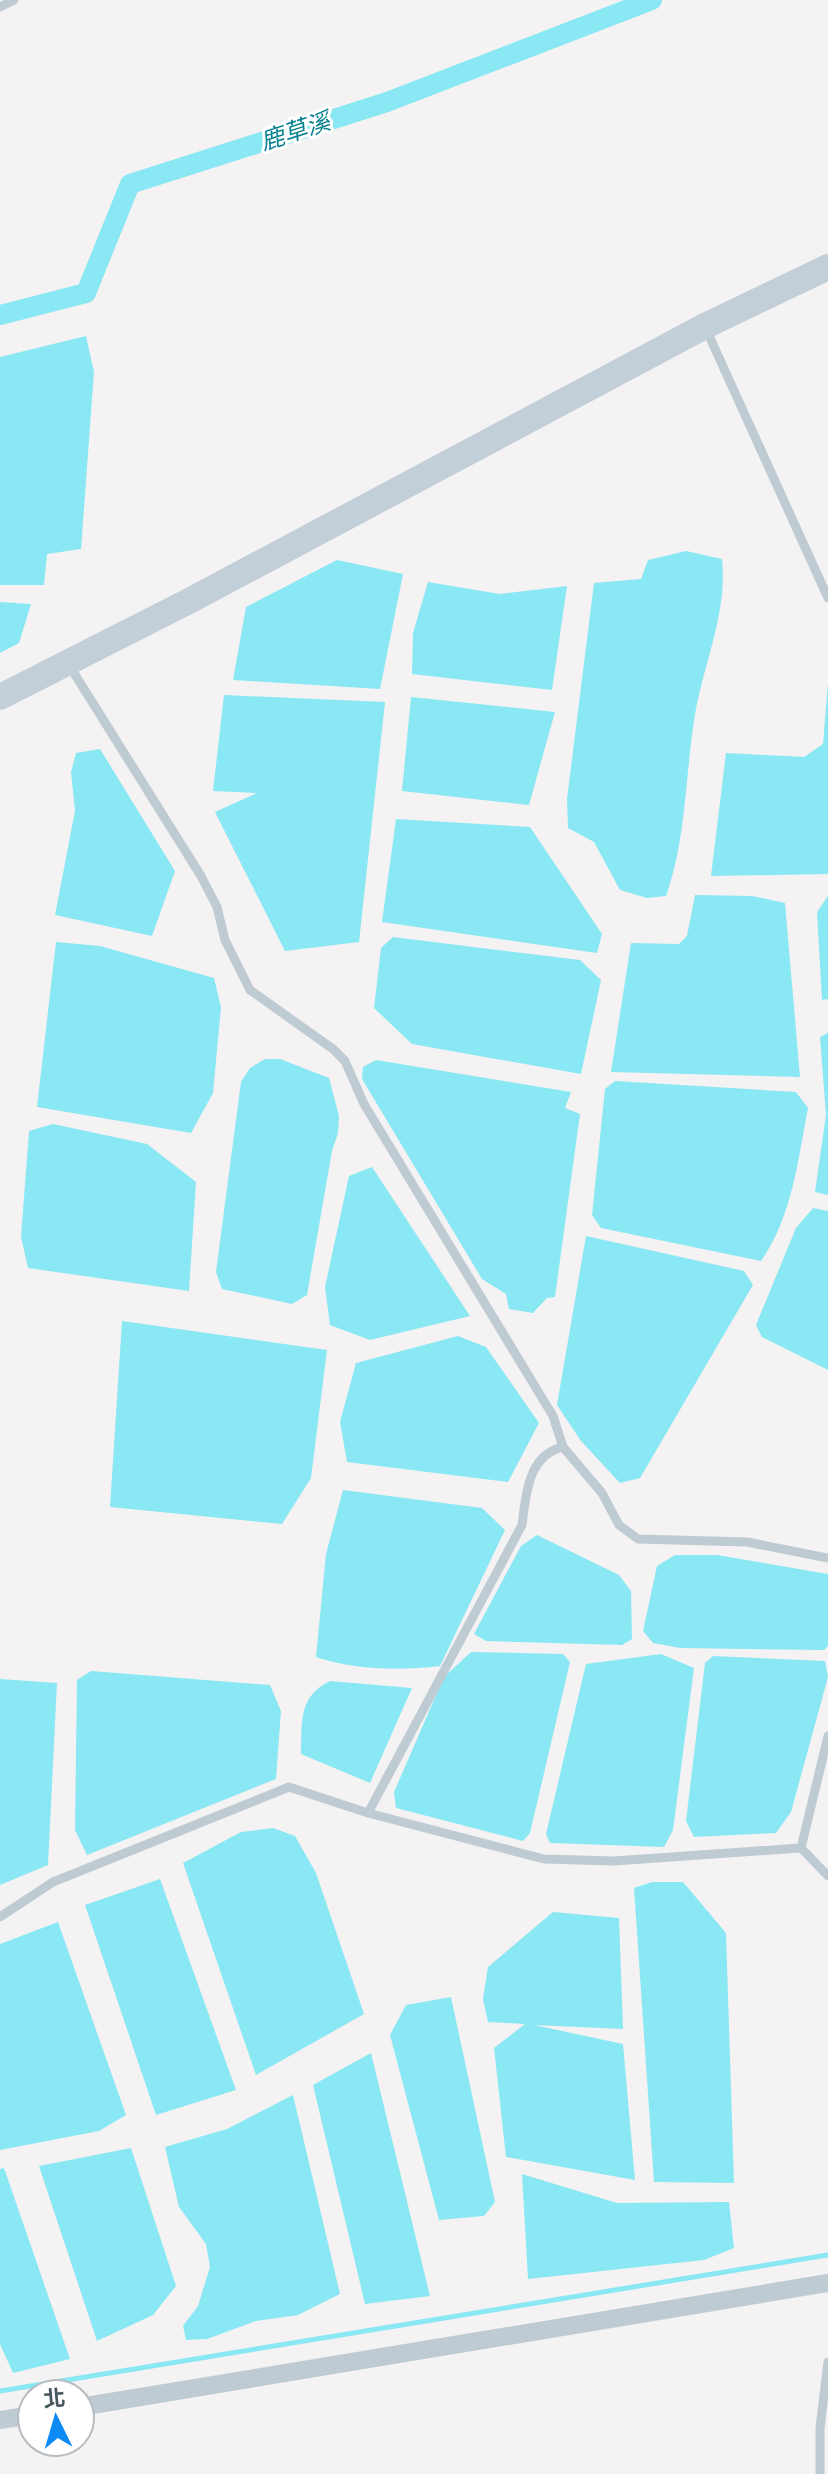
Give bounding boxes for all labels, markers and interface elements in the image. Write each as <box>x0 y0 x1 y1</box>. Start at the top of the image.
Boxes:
water label: 鹿草溪 <box>257 106 336 155</box>
north arrow <box>16 2378 96 2458</box>
text: 北 <box>42 2384 66 2412</box>

